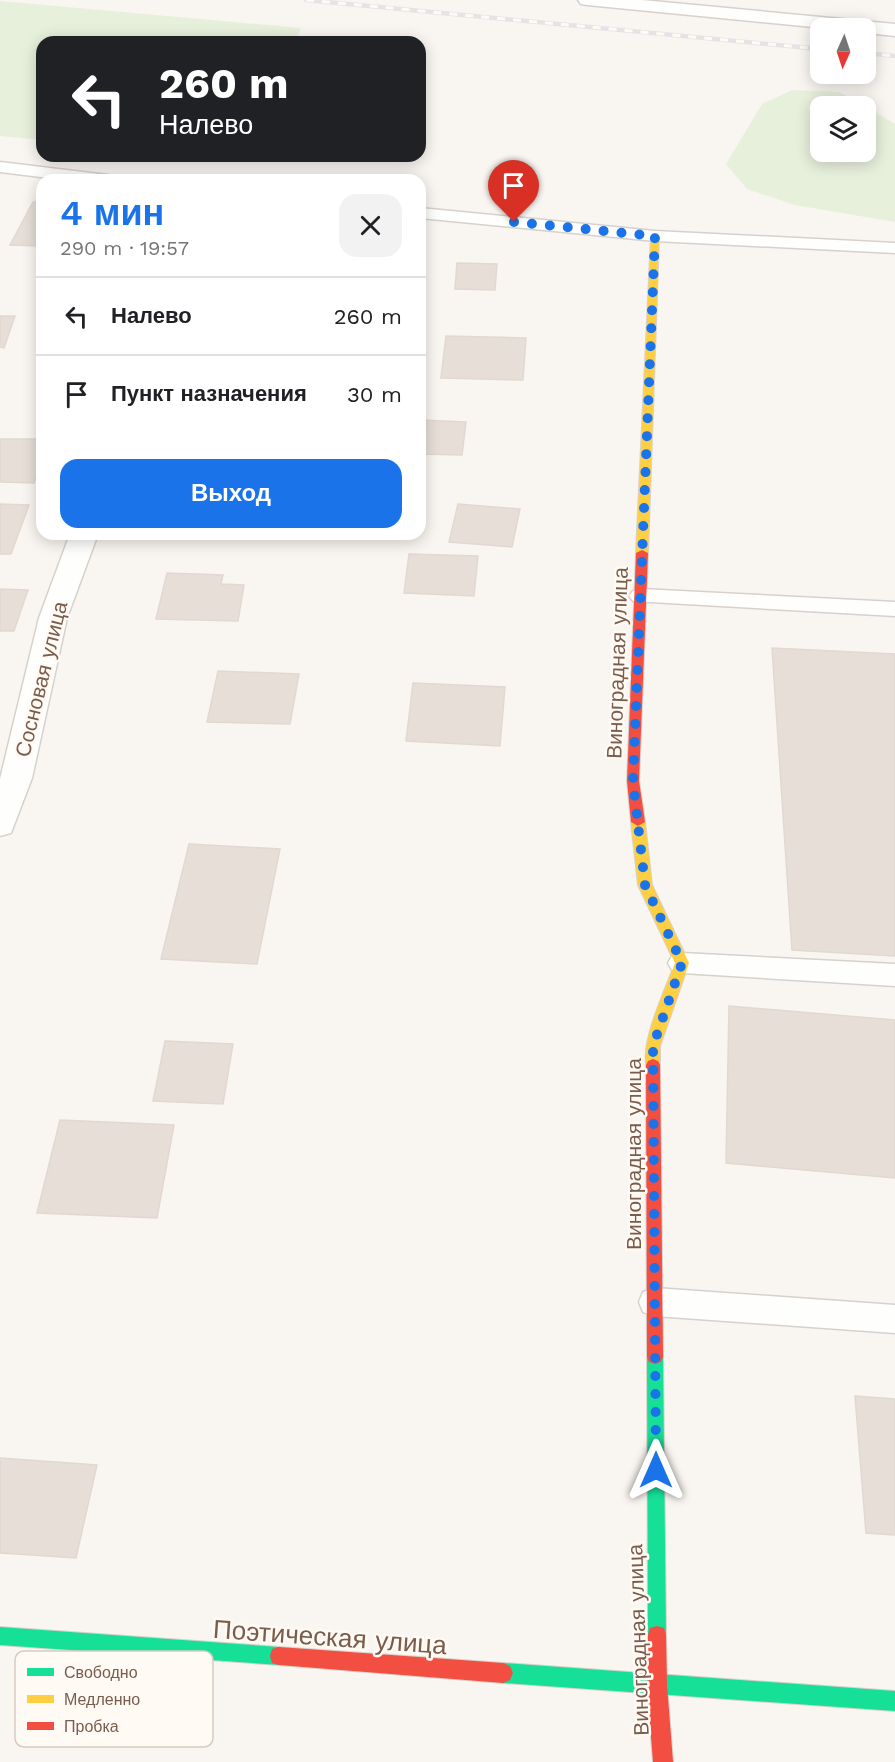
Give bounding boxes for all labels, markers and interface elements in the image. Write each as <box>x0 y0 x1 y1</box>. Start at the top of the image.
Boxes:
north arrow <box>810 18 876 84</box>
map controls <box>810 18 876 162</box>
text: 260 m <box>159 59 289 108</box>
icon: left <box>60 60 138 138</box>
button: layers <box>810 96 876 162</box>
text: Налево <box>159 109 253 141</box>
pin <box>488 160 539 222</box>
icon: arrive <box>497 169 530 202</box>
text: 4 мин <box>60 192 164 234</box>
button: close <box>339 194 402 257</box>
text: 290 m · 19:57 <box>60 236 189 260</box>
icon: left <box>60 300 93 333</box>
text: Налево <box>111 303 192 328</box>
text: 260 m <box>334 304 402 329</box>
icon: arrive <box>60 378 93 411</box>
text: Пункт назначения <box>111 381 307 406</box>
text: 30 m <box>347 382 402 407</box>
button: Выход <box>60 459 402 528</box>
street label: Виноградная улица <box>601 566 633 759</box>
street label: Сосновая улица <box>10 598 72 759</box>
street label: Виноградная улица <box>621 1058 646 1250</box>
position arrow <box>624 1438 688 1502</box>
street label: Виноградная улица <box>622 1543 654 1736</box>
street label: Поэтическая улица <box>212 1614 448 1660</box>
legend <box>15 1651 213 1747</box>
text: Свободно <box>64 1663 138 1682</box>
text: Медленно <box>64 1690 140 1709</box>
text: Пробка <box>64 1717 119 1736</box>

